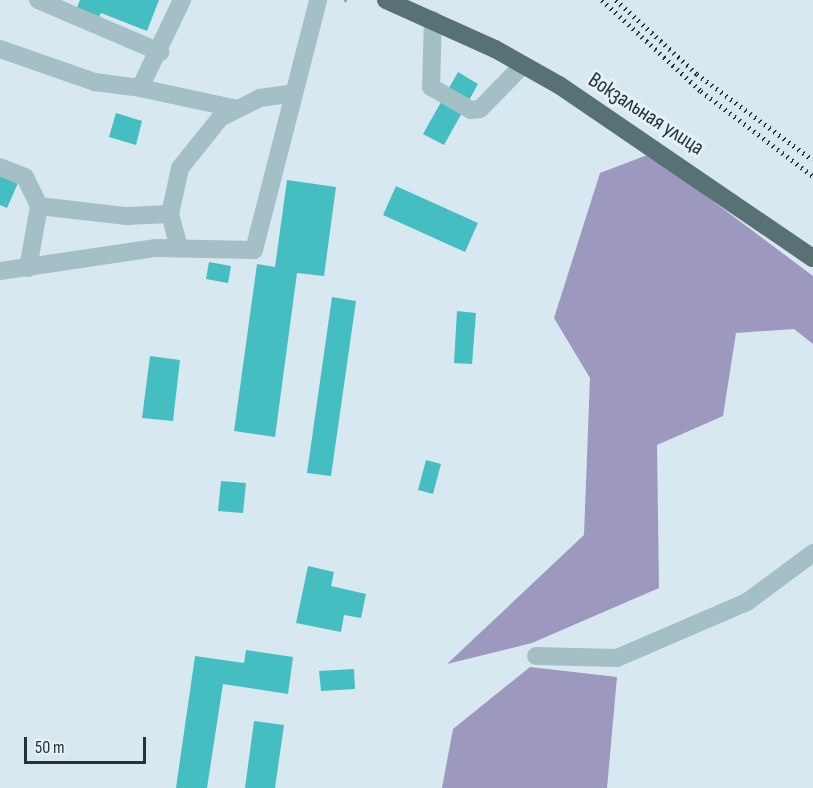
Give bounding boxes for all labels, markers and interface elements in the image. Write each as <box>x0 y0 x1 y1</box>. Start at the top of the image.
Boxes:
street label: Вокзальная улица <box>583 67 709 161</box>
scale bar <box>27 725 148 763</box>
text: 50 m <box>35 737 65 758</box>

